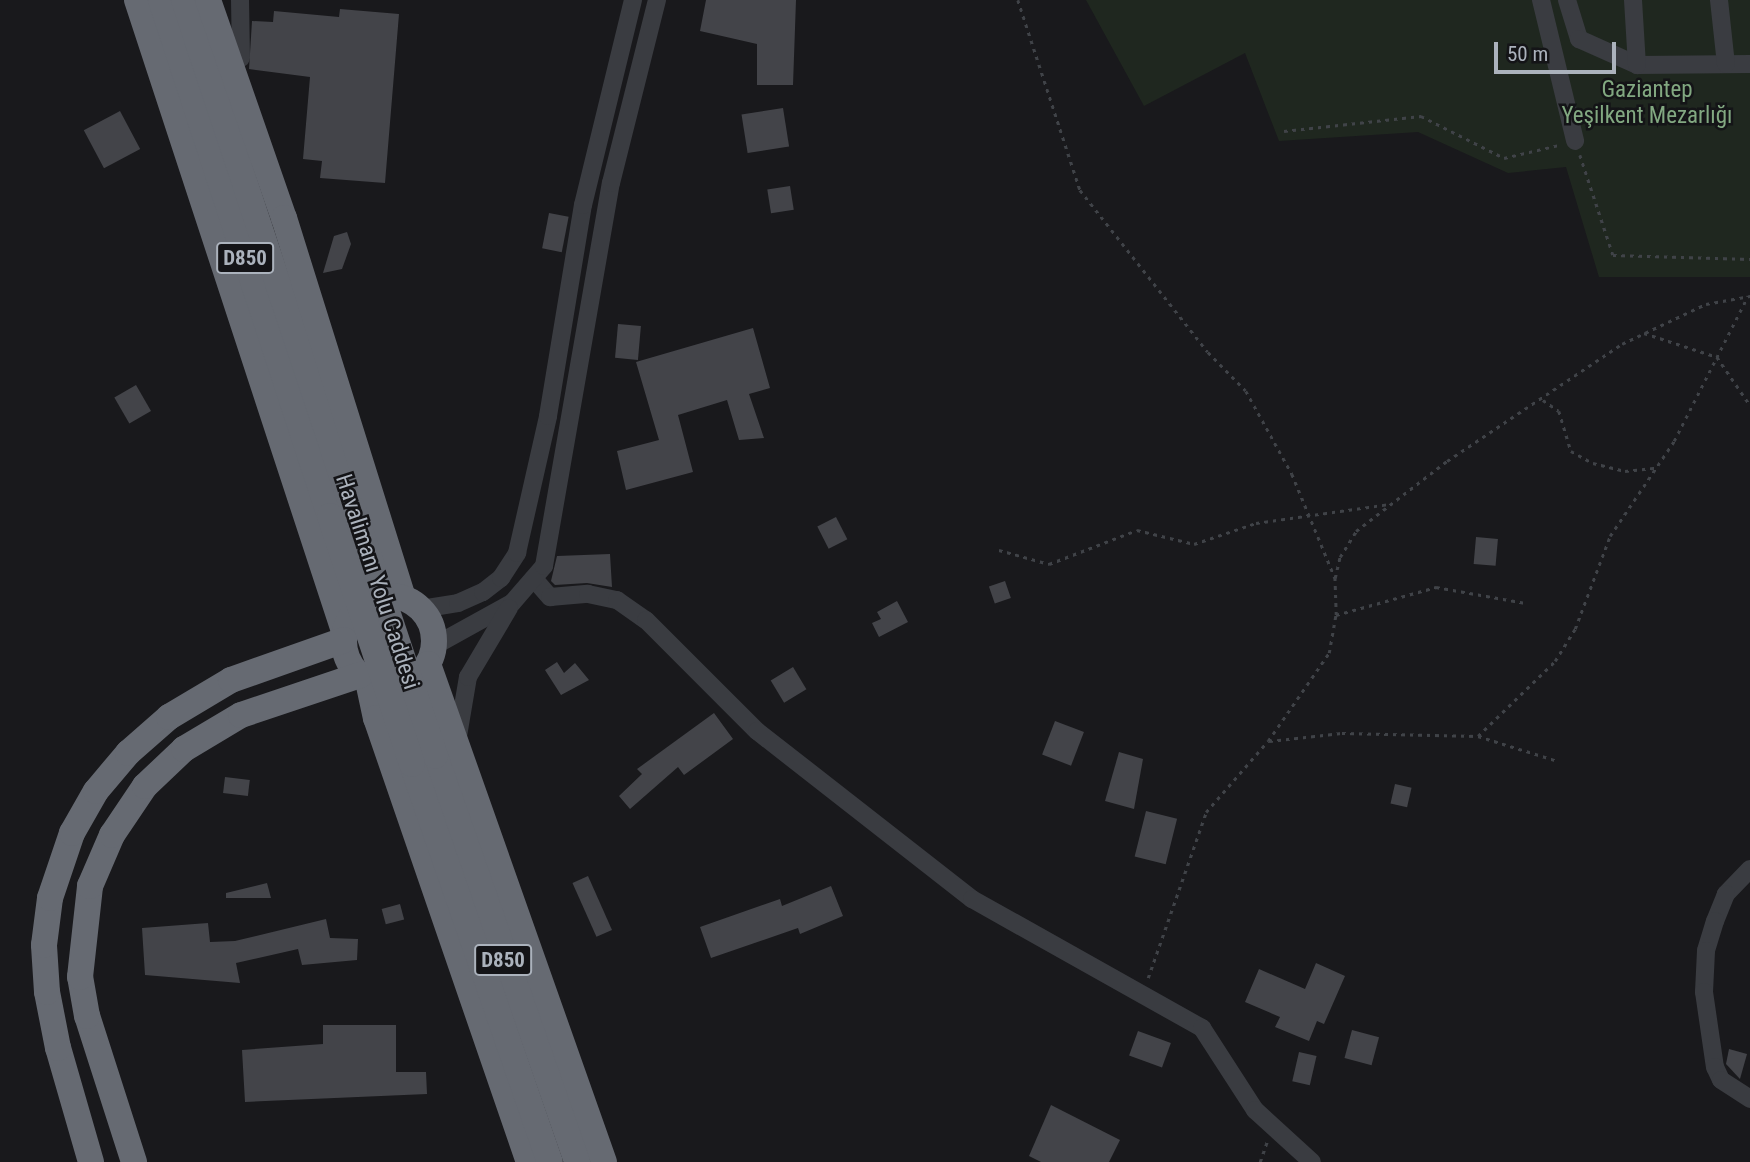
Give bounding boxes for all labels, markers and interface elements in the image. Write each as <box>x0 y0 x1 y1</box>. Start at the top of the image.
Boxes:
scale bar <box>1498 28 1620 72</box>
text: 50 m <box>1507 42 1548 66</box>
park label: Gaziantep Yeşilkent Mezarlığı <box>1561 76 1733 130</box>
road number: D850 <box>215 240 275 276</box>
street label: Havalimanı Yolu Caddesi <box>329 471 425 693</box>
road number: D850 <box>473 942 533 978</box>

